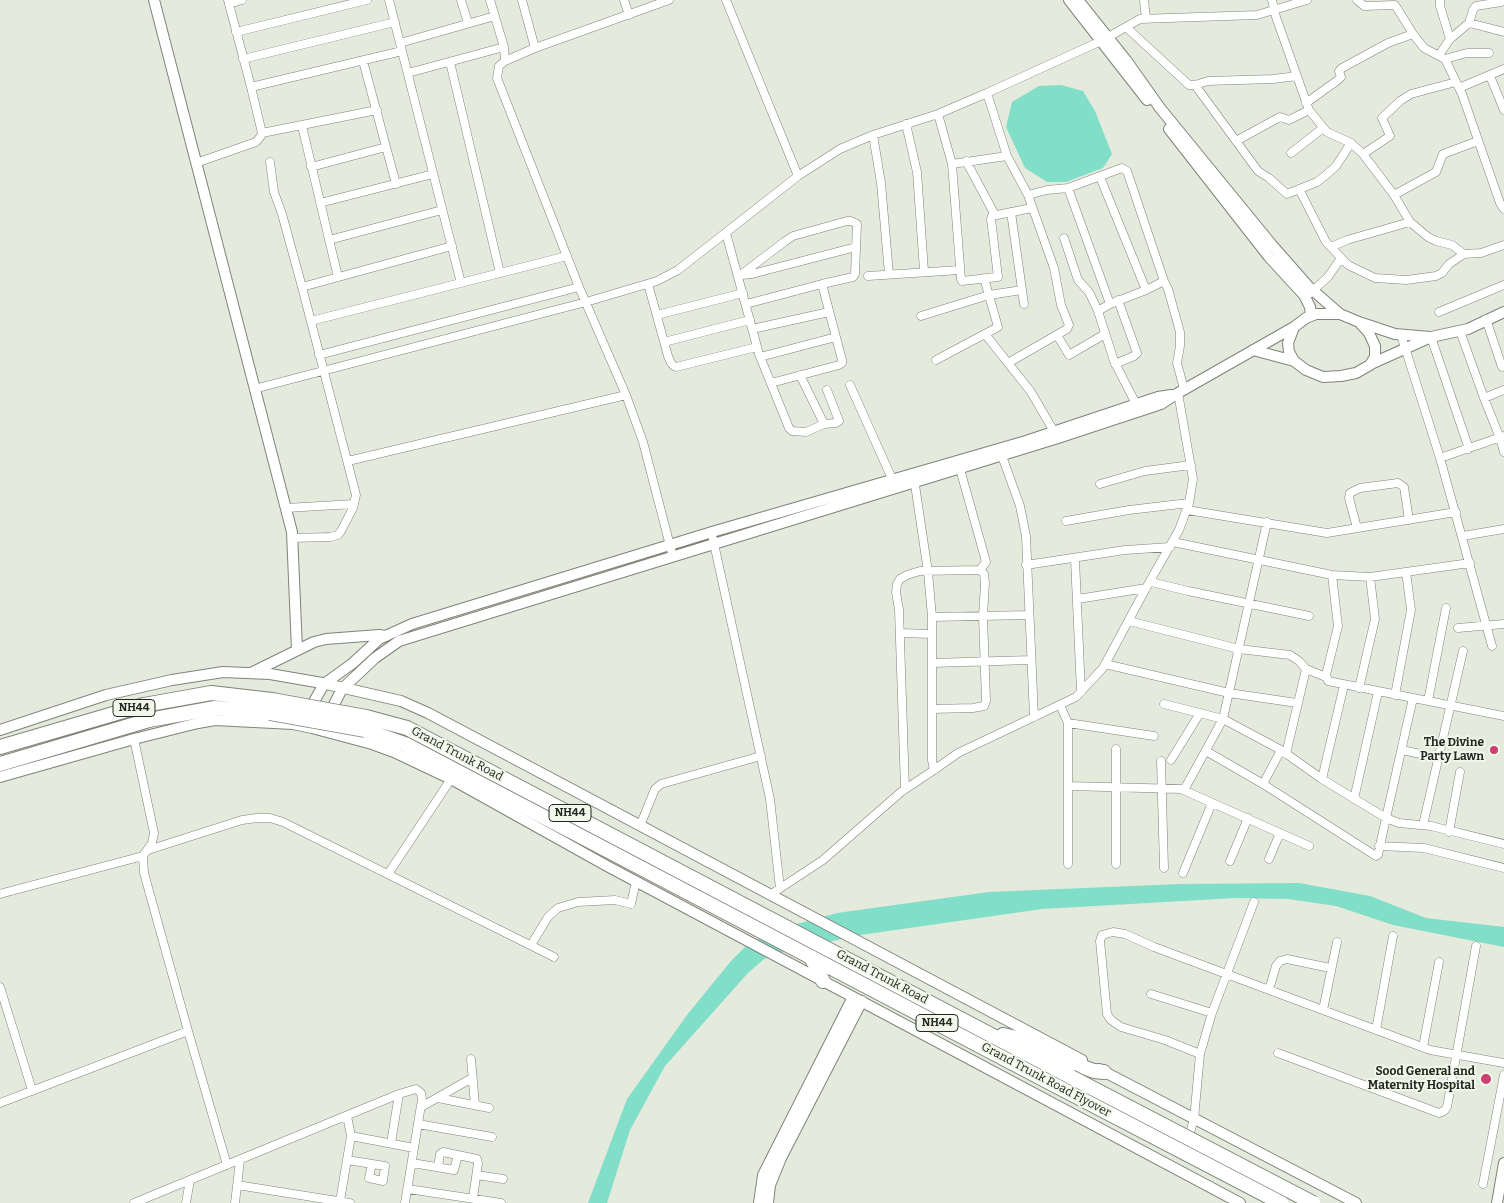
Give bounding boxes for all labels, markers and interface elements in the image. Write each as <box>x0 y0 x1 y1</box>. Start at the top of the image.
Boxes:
road number: NH44 <box>113 700 155 716</box>
street label: Grand Trunk Road <box>409 724 505 784</box>
place label: The Divine Party Lawn <box>1420 736 1484 764</box>
marker: The Divine Party Lawn <box>1488 744 1500 756</box>
road number: NH44 <box>549 804 591 821</box>
street label: Grand Trunk Road <box>834 947 930 1007</box>
road number: NH44 <box>916 1014 958 1032</box>
street label: Grand Trunk Road Flyover <box>979 1040 1113 1120</box>
place label: Sood General and Maternity Hospital <box>1368 1065 1475 1093</box>
marker: Sood General and Maternity Hospital <box>1479 1072 1493 1086</box>

